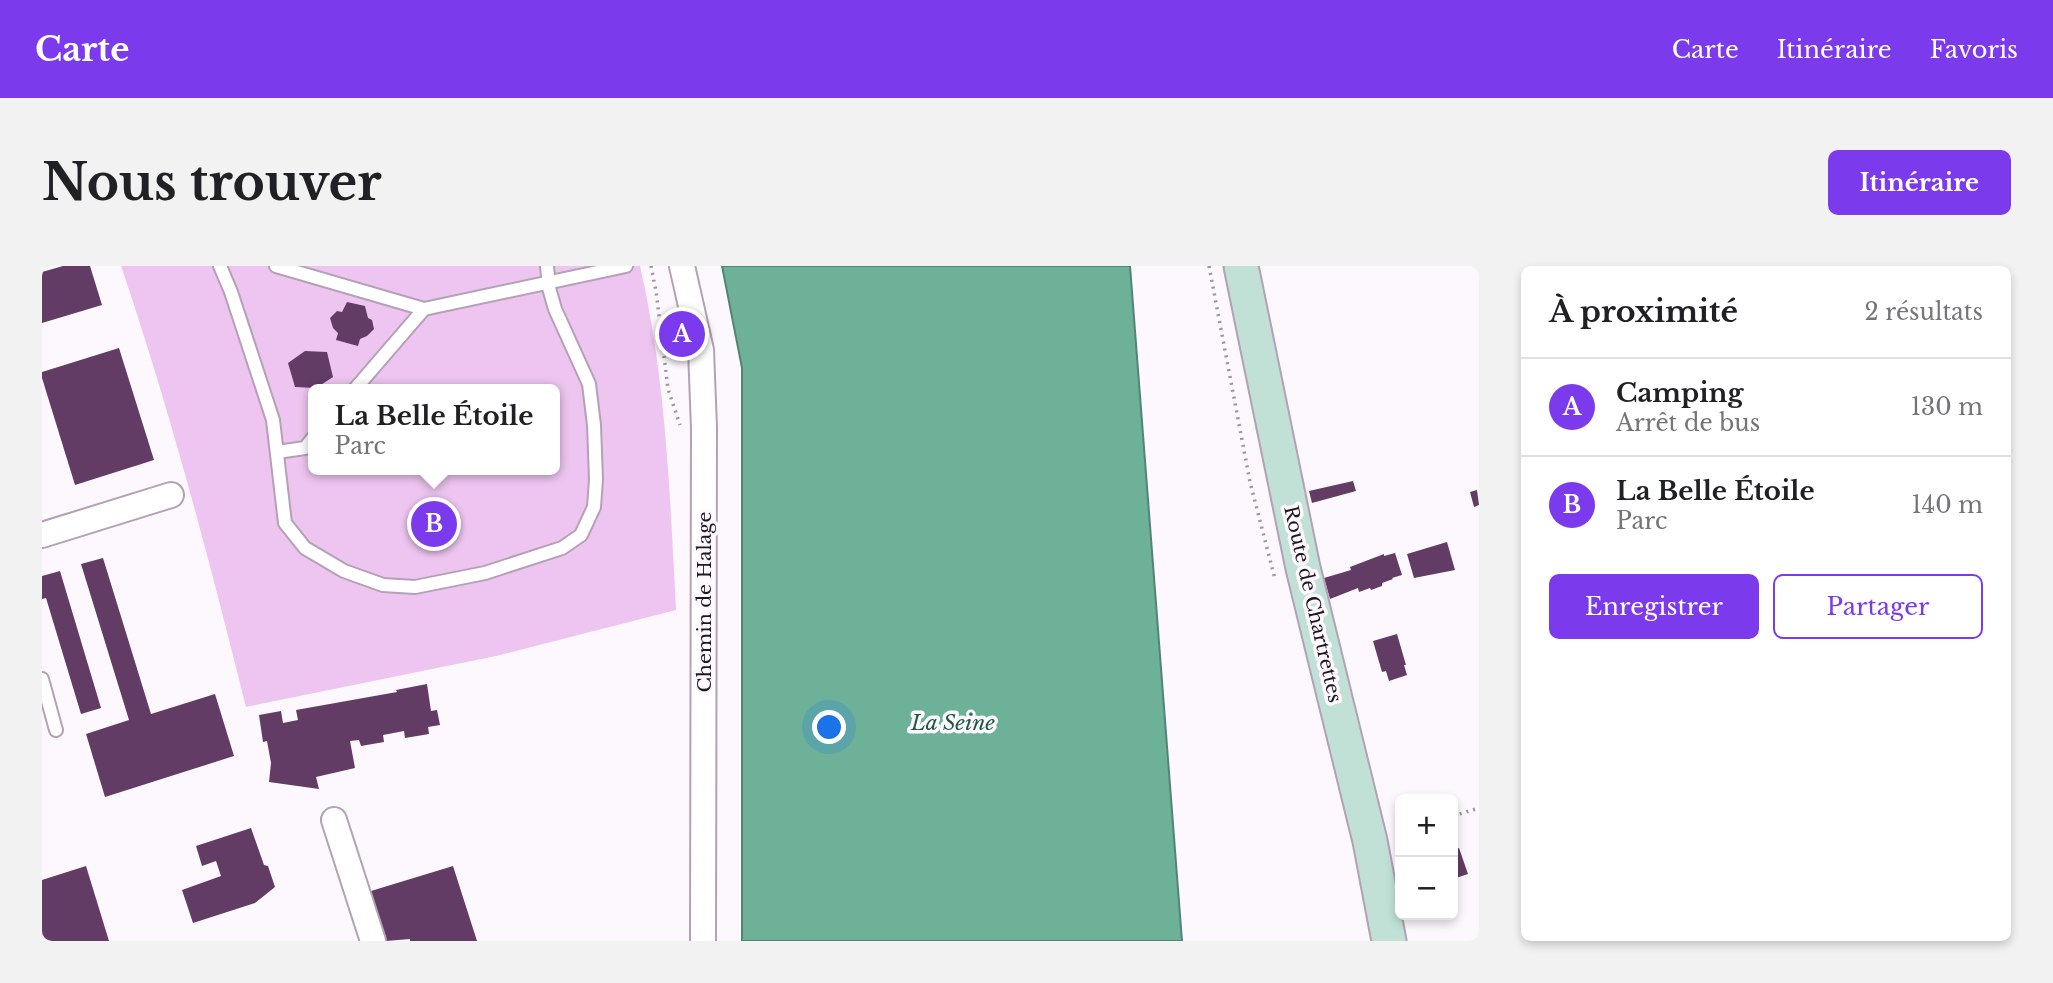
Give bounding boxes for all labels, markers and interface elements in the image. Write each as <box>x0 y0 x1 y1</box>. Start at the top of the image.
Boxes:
text: Carte <box>35 29 129 70</box>
text: Carte <box>1672 35 1739 64</box>
text: Itinéraire <box>1777 35 1892 64</box>
text: Favoris <box>1930 35 2018 64</box>
button: Itinéraire <box>1828 150 2011 215</box>
text: Nous trouver <box>42 152 382 213</box>
text: À proximité <box>1549 293 1738 330</box>
text: 2 résultats <box>1864 298 1983 326</box>
pin: A <box>659 308 705 360</box>
text: Camping <box>1616 377 1743 409</box>
popup <box>308 384 560 475</box>
text: A <box>1563 393 1581 421</box>
text: 130 m <box>1911 393 1983 421</box>
text: La Belle Étoile <box>335 400 533 432</box>
text: Arrêt de bus <box>1616 409 1760 437</box>
text: Parc <box>335 432 386 460</box>
text: La Belle Étoile <box>1616 475 1815 507</box>
text: B <box>1563 491 1581 519</box>
text: 140 m <box>1912 491 1983 519</box>
pin: B <box>411 498 457 550</box>
street label: Route de Chartrettes <box>1279 503 1347 705</box>
text: Parc <box>1616 507 1667 535</box>
street label: Chemin de Halage <box>693 512 716 692</box>
button: Enregistrer <box>1549 574 1759 639</box>
button: Partager <box>1773 574 1983 639</box>
your location <box>812 710 846 744</box>
water label: La Seine <box>910 710 995 736</box>
map controls <box>1395 794 1458 920</box>
button: + <box>1395 794 1458 857</box>
button: − <box>1395 857 1458 920</box>

